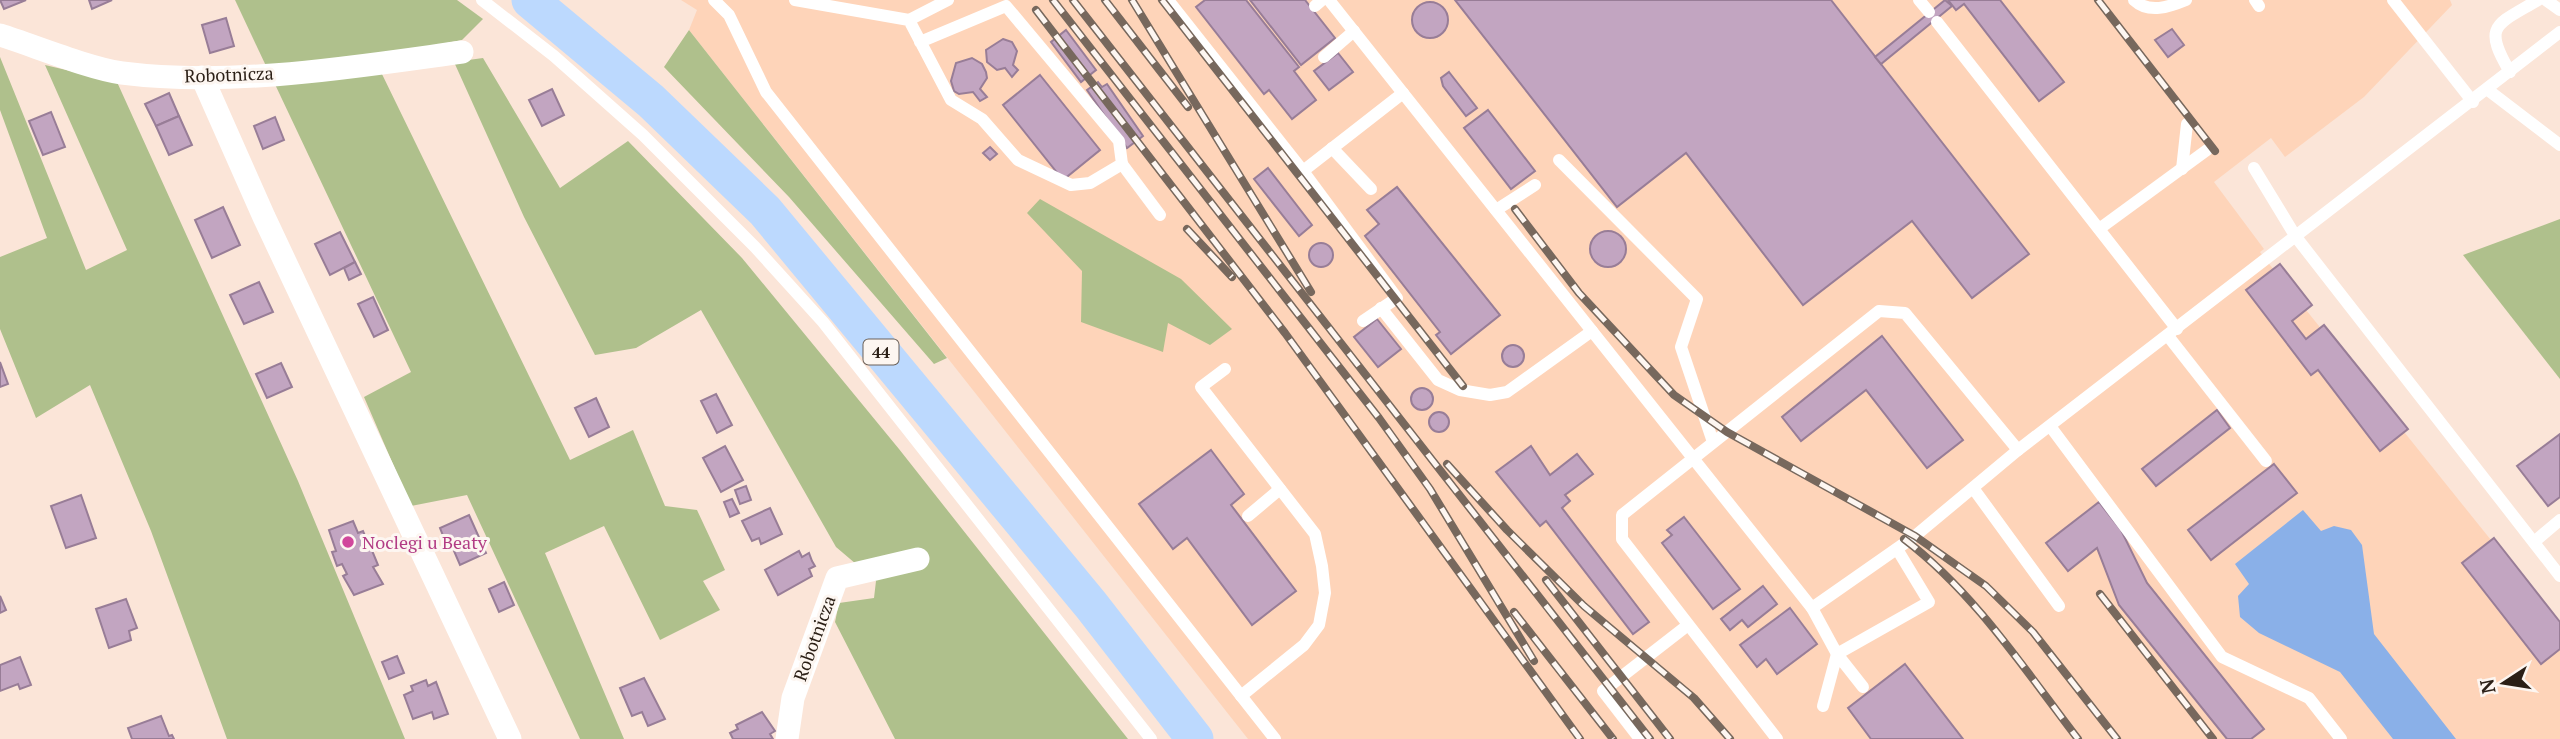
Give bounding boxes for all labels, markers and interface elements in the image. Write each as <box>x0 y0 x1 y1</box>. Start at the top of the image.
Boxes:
street label: Robotnicza <box>184 60 274 88</box>
road number: 44 <box>864 340 898 364</box>
place label: Noclegi u Beaty <box>362 530 488 554</box>
marker: Noclegi u Beaty <box>340 534 356 550</box>
street label: Robotnicza <box>787 592 841 684</box>
north arrow <box>2469 648 2539 718</box>
text: N <box>2473 676 2501 696</box>

